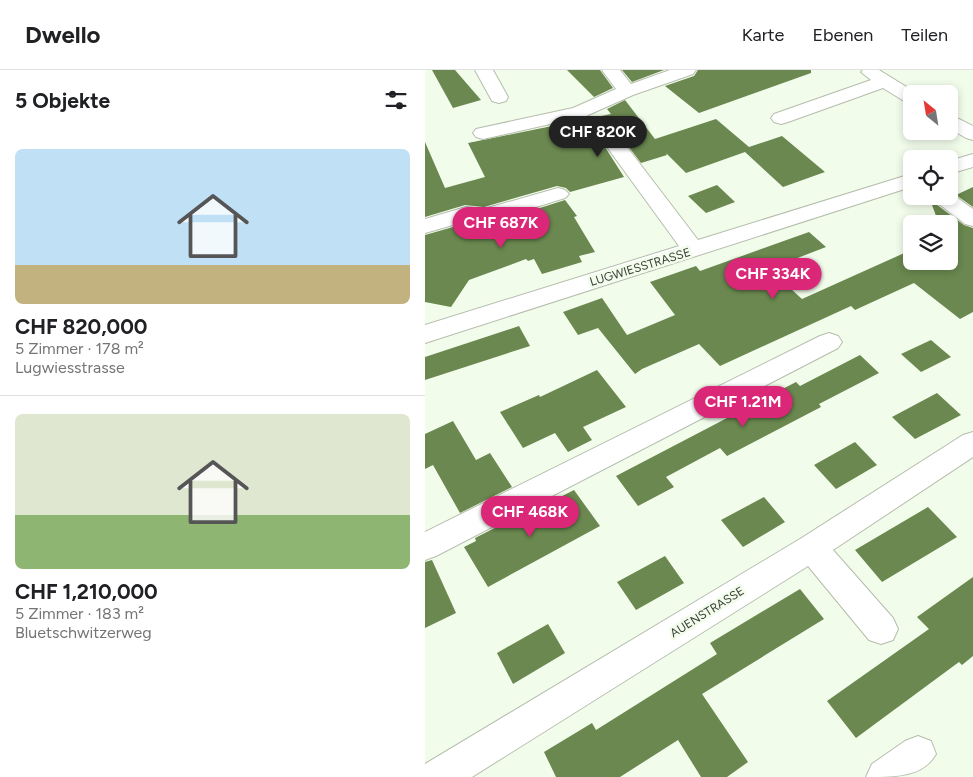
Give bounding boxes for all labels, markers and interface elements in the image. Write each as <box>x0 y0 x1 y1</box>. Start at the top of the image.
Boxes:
text: Dwello <box>25 20 101 49</box>
text: Karte <box>742 24 784 46</box>
text: Ebenen <box>812 24 873 46</box>
text: Teilen <box>901 24 948 46</box>
north arrow <box>903 85 957 140</box>
map controls <box>903 85 958 270</box>
icon: filters <box>382 86 410 114</box>
text: 5 Objekte <box>15 88 110 113</box>
pin: CHF 820K <box>546 116 650 158</box>
text: CHF 820K <box>560 122 636 141</box>
button: locate <box>903 150 958 205</box>
icon: home <box>168 181 258 271</box>
pin: CHF 687K <box>449 206 553 249</box>
text: CHF 687K <box>464 213 538 232</box>
button: layers <box>903 215 958 270</box>
street label: LUGWIESSTRASSE <box>588 245 692 289</box>
pin: CHF 334K <box>721 258 825 300</box>
text: CHF 334K <box>736 264 810 283</box>
text: CHF 820,000 <box>15 314 147 339</box>
text: 5 Zimmer · 178 m² <box>15 339 144 358</box>
text: Lugwiesstrasse <box>15 358 125 377</box>
pin: CHF 1.21M <box>686 386 800 428</box>
text: CHF 1.21M <box>705 392 781 411</box>
icon: home <box>168 447 258 537</box>
pin: CHF 468K <box>478 496 582 538</box>
text: CHF 468K <box>492 502 568 521</box>
text: CHF 1,210,000 <box>15 579 158 604</box>
street label: AUENSTRASSE <box>667 584 747 640</box>
text: 5 Zimmer · 183 m² <box>15 604 144 623</box>
text: Bluetschwitzerweg <box>15 623 152 642</box>

